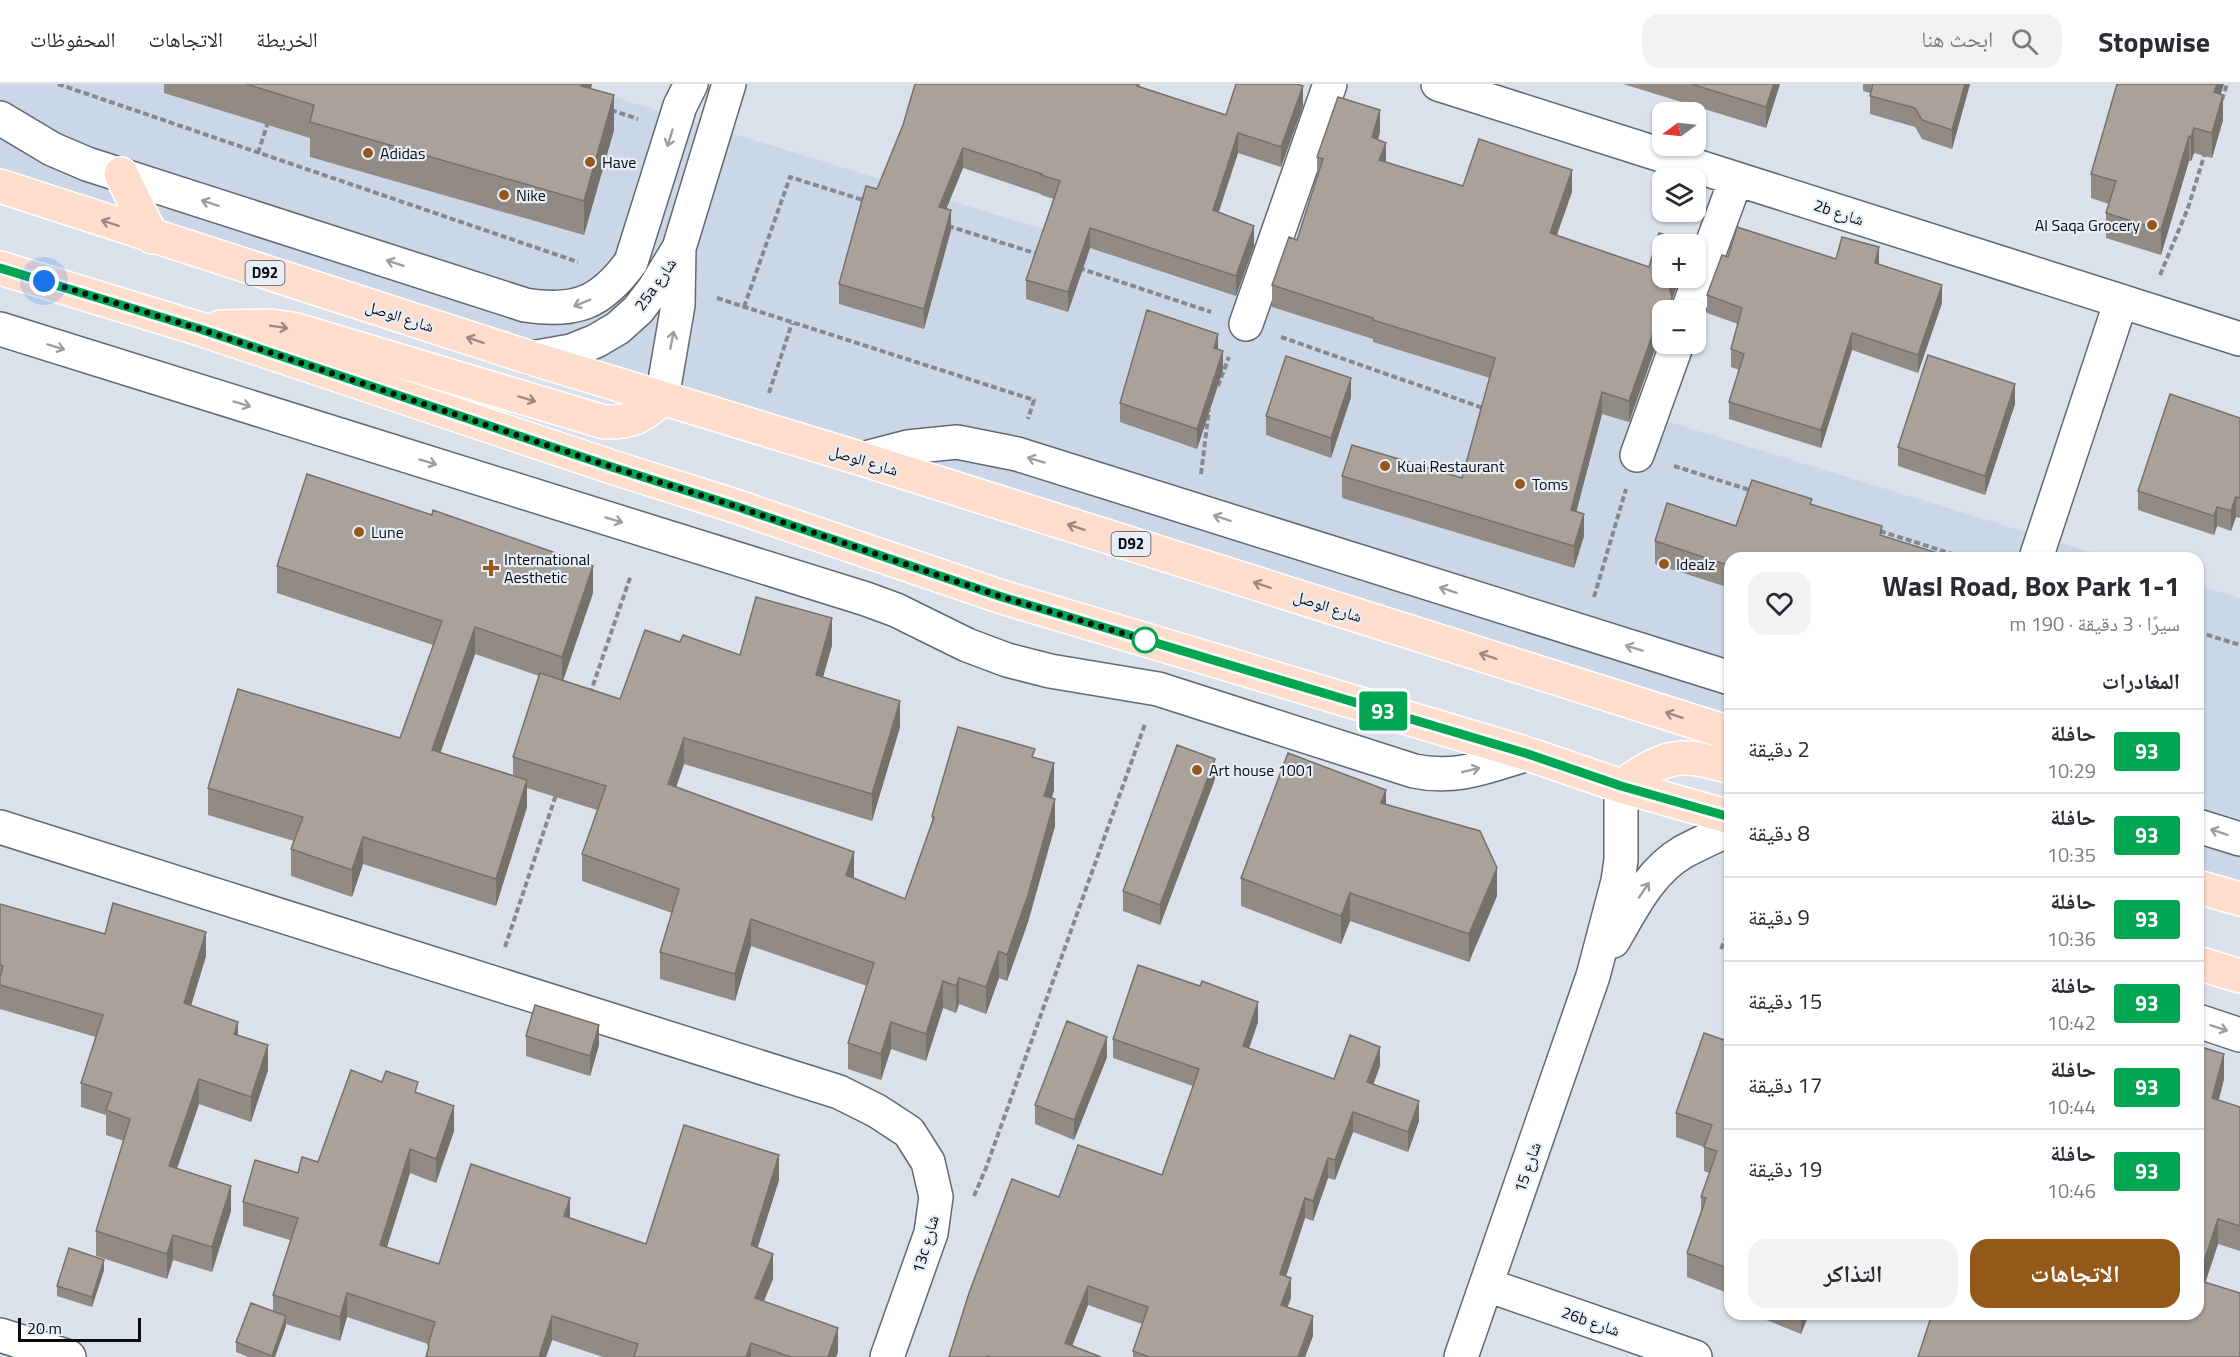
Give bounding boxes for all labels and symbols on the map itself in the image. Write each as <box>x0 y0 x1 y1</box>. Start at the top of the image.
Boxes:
north arrow <box>1652 102 1706 156</box>
one-way arrow <box>664 128 675 147</box>
place label: Adidas <box>380 141 425 165</box>
marker: Adidas <box>361 146 375 160</box>
place label: Have <box>602 150 636 174</box>
marker: Have <box>583 155 597 169</box>
place label: Nike <box>516 183 546 207</box>
marker: Nike <box>497 188 511 202</box>
street label: 2b شارع <box>1811 193 1867 231</box>
one-way arrow <box>201 197 220 208</box>
place label: Al Saqa Grocery <box>2035 213 2140 237</box>
one-way arrow <box>101 216 120 227</box>
marker: Al Saqa Grocery <box>2145 218 2159 232</box>
street label: 25a شارع <box>628 253 682 315</box>
one-way arrow <box>386 257 405 268</box>
road number: D92 <box>246 261 284 285</box>
your location <box>29 266 59 296</box>
street label: شارع الوصل <box>363 294 437 338</box>
one-way arrow <box>573 298 592 309</box>
one-way arrow <box>269 322 289 333</box>
one-way arrow <box>667 331 678 351</box>
one-way arrow <box>466 334 485 345</box>
one-way arrow <box>46 342 65 353</box>
one-way arrow <box>517 394 536 405</box>
one-way arrow <box>232 400 251 411</box>
street label: شارع الوصل <box>827 438 901 482</box>
one-way arrow <box>1027 454 1046 465</box>
place label: Kuai Restaurant <box>1397 454 1505 478</box>
one-way arrow <box>418 457 437 468</box>
marker: Kuai Restaurant <box>1378 459 1392 473</box>
place label: Toms <box>1532 472 1568 496</box>
marker: Toms <box>1513 477 1527 491</box>
one-way arrow <box>1213 512 1232 523</box>
one-way arrow <box>605 515 624 526</box>
place label: Lune <box>371 520 404 544</box>
one-way arrow <box>1067 520 1086 531</box>
marker: Lune <box>352 525 366 539</box>
road number: D92 <box>1112 532 1150 556</box>
place label: International Aesthetic <box>504 547 590 589</box>
place label: Idealz <box>1676 552 1715 576</box>
marker: Idealz <box>1657 557 1671 571</box>
marker: International Aesthetic <box>482 559 500 577</box>
one-way arrow <box>1253 579 1272 590</box>
one-way arrow <box>1439 583 1458 594</box>
street label: شارع الوصل <box>1291 584 1365 628</box>
unlabelled marker <box>1132 627 1158 653</box>
one-way arrow <box>1625 642 1644 653</box>
one-way arrow <box>1479 650 1498 661</box>
line badge: 93 <box>1356 692 1410 730</box>
one-way arrow <box>1665 709 1684 720</box>
place label: Art house 1001 <box>1209 758 1314 782</box>
marker: Art house 1001 <box>1190 763 1204 777</box>
one-way arrow <box>1461 764 1480 776</box>
one-way arrow <box>2210 826 2229 837</box>
one-way arrow <box>1638 882 1650 899</box>
one-way arrow <box>2209 1023 2228 1034</box>
street label: شارع 15 <box>1507 1139 1547 1195</box>
street label: 13c شارع <box>905 1212 945 1276</box>
street label: 26b شارع <box>1559 1300 1623 1342</box>
scale bar <box>18 1315 141 1342</box>

